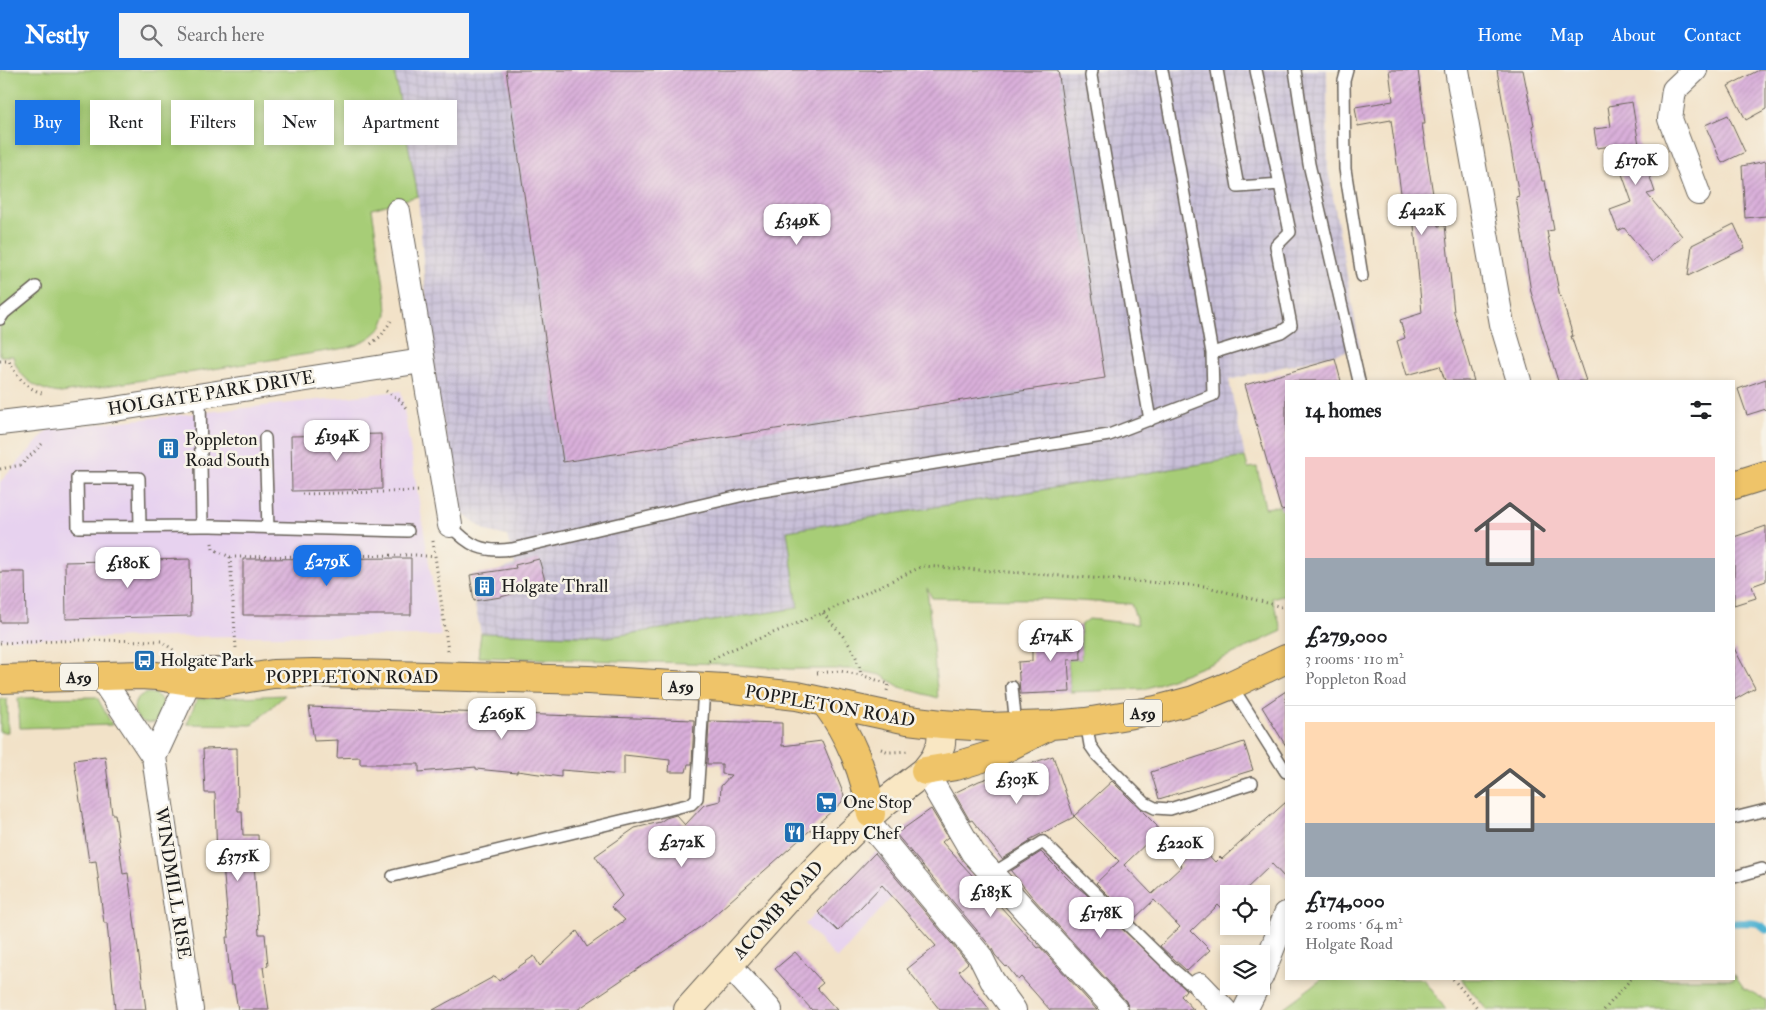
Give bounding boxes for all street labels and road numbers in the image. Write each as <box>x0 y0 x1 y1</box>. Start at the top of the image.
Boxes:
street label: HOLGATE PARK DRIVE <box>106 366 316 421</box>
road number: A59 <box>60 664 98 690</box>
street label: POPPLETON ROAD <box>266 666 438 689</box>
road number: A59 <box>662 672 700 700</box>
street label: POPPLETON ROAD <box>743 680 917 733</box>
road number: A59 <box>1124 700 1162 726</box>
street label: WINDMILL RISE <box>149 804 196 961</box>
street label: ACOMB ROAD <box>727 856 829 965</box>

